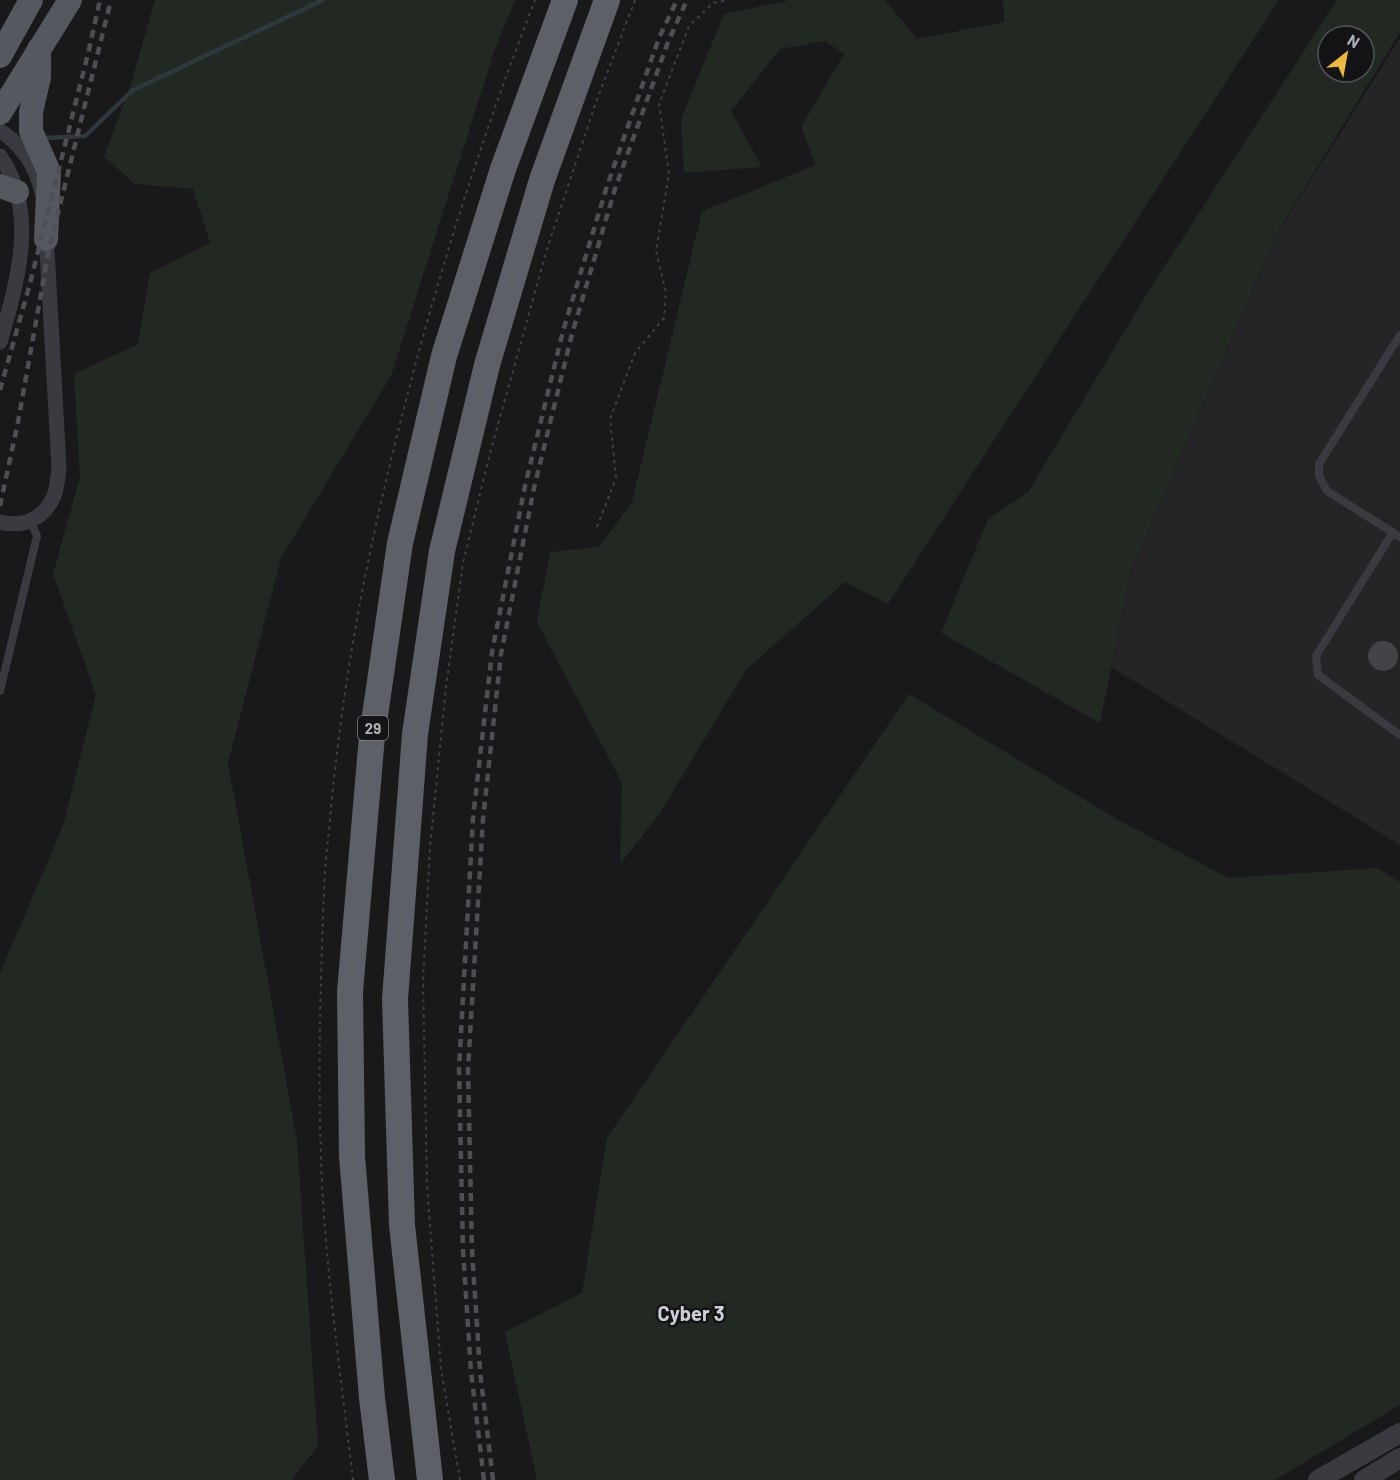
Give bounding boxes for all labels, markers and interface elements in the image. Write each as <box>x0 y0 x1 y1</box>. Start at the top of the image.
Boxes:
north arrow <box>1316 24 1376 84</box>
text: N <box>1345 30 1363 52</box>
road number: 29 <box>358 716 388 740</box>
district label: Cyber 3 <box>658 1301 724 1325</box>

